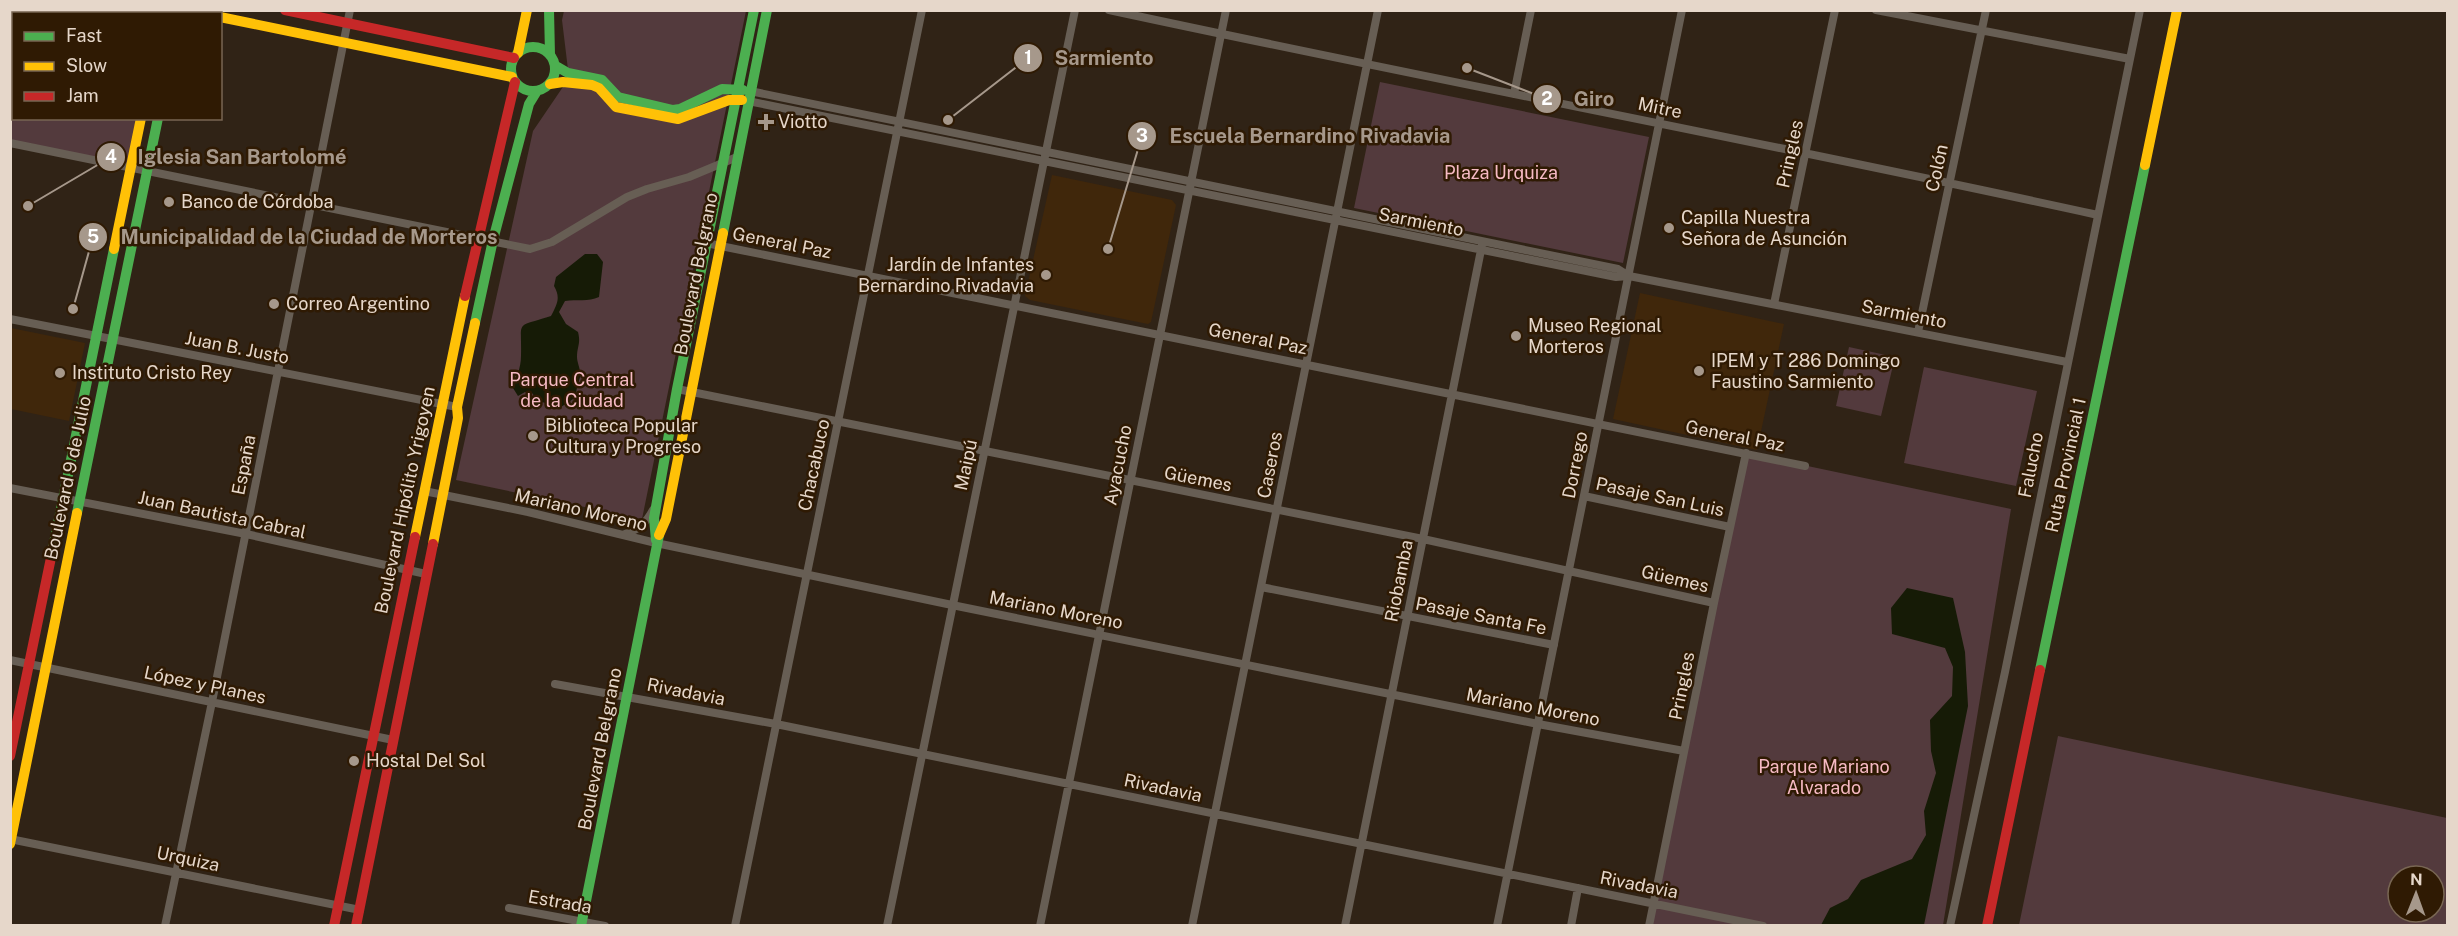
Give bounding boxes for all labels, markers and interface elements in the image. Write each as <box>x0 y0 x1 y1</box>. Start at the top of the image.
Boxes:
legend <box>12 12 222 120</box>
text: Fast <box>66 25 102 46</box>
callout: Sarmiento <box>1013 39 1166 77</box>
text: Sarmiento <box>1054 46 1154 70</box>
text: 1 <box>1024 47 1032 68</box>
text: Slow <box>66 55 107 76</box>
callout: Giro <box>1532 80 1627 118</box>
text: Jam <box>66 85 99 106</box>
text: Giro <box>1574 87 1614 111</box>
text: 2 <box>1541 88 1553 109</box>
street label: Mitre <box>1636 93 1684 122</box>
place label: Viotto <box>778 111 827 132</box>
marker: Viotto <box>759 115 773 129</box>
callout: Escuela Bernardino Rivadavia <box>1127 117 1462 155</box>
street label: Pringles <box>1772 118 1807 190</box>
text: Escuela Bernardino Rivadavia <box>1170 124 1450 148</box>
text: 3 <box>1136 125 1148 146</box>
callout: Iglesia San Bartolomé <box>96 138 359 176</box>
street label: Colón <box>1921 142 1952 194</box>
text: Iglesia San Bartolomé <box>138 145 346 169</box>
text: 4 <box>105 146 117 167</box>
park label: Plaza Urquiza <box>1444 162 1558 183</box>
place label: Banco de Córdoba <box>181 191 333 212</box>
street label: Boulevard Belgrano <box>669 191 722 357</box>
marker: Banco de Córdoba <box>162 195 176 209</box>
street label: Sarmiento <box>1377 203 1465 240</box>
place label: Capilla Nuestra Señora de Asunción <box>1681 207 1847 249</box>
callout: Municipalidad de la Ciudad de Morteros <box>78 218 509 256</box>
marker: Capilla Nuestra Señora de Asunción <box>1662 221 1676 235</box>
street label: General Paz <box>731 223 833 262</box>
text: Municipalidad de la Ciudad de Morteros <box>121 225 497 249</box>
text: 5 <box>87 226 99 247</box>
place label: Jardín de Infantes Bernardino Rivadavia <box>858 254 1034 296</box>
marker: Jardín de Infantes Bernardino Rivadavia <box>1039 268 1053 282</box>
place label: Correo Argentino <box>286 293 430 314</box>
street label: Sarmiento <box>1860 295 1948 332</box>
marker: Correo Argentino <box>267 297 281 311</box>
place label: Museo Regional Morteros <box>1528 315 1662 357</box>
street label: General Paz <box>1207 319 1309 358</box>
street label: Juan B. Justo <box>183 327 291 368</box>
marker: Museo Regional Morteros <box>1509 329 1523 343</box>
place label: IPEM y T 286 Domingo Faustino Sarmiento <box>1711 350 1900 392</box>
place label: Instituto Cristo Rey <box>72 362 232 383</box>
marker: IPEM y T 286 Domingo Faustino Sarmiento <box>1692 364 1706 378</box>
marker: Instituto Cristo Rey <box>53 366 67 380</box>
park label: Parque Central de la Ciudad <box>509 369 635 411</box>
street label: Boulevard Hipólito Yrigoyen <box>370 384 439 616</box>
street label: Boulevard 9 de Julio <box>40 394 95 562</box>
street label: Ruta Provincial 1 <box>2041 396 2090 534</box>
place label: Biblioteca Popular Cultura y Progreso <box>545 415 701 457</box>
street label: General Paz <box>1684 416 1786 455</box>
street label: Chacabuco <box>794 417 833 513</box>
street label: Ayacucho <box>1099 423 1136 507</box>
marker: Biblioteca Popular Cultura y Progreso <box>526 429 540 443</box>
street label: Caseros <box>1253 430 1286 500</box>
street label: Dorrego <box>1558 430 1591 500</box>
street label: Falucho <box>2014 430 2047 499</box>
street label: España <box>227 433 260 497</box>
street label: Maipú <box>950 438 981 492</box>
street label: Güemes <box>1162 462 1234 495</box>
street label: Pasaje San Luis <box>1594 473 1726 520</box>
street label: Mariano Moreno <box>513 484 650 535</box>
street label: Juan Bautista Cabral <box>136 486 308 543</box>
street label: Riobamba <box>1380 538 1417 624</box>
street label: Güemes <box>1639 561 1711 596</box>
street label: Mariano Moreno <box>987 586 1125 633</box>
street label: Pasaje Santa Fe <box>1414 592 1549 639</box>
street label: Pringles <box>1665 650 1698 722</box>
street label: López y Planes <box>142 661 268 708</box>
street label: Boulevard Belgrano <box>573 666 626 832</box>
street label: Rivadavia <box>645 674 727 709</box>
street label: Mariano Moreno <box>1464 683 1602 730</box>
place label: Hostal Del Sol <box>366 750 486 771</box>
marker: Hostal Del Sol <box>347 754 361 768</box>
park label: Parque Mariano Alvarado <box>1758 756 1890 798</box>
street label: Rivadavia <box>1122 769 1204 806</box>
street label: Urquiza <box>155 842 222 875</box>
north arrow <box>2386 864 2446 924</box>
street label: Rivadavia <box>1598 867 1680 902</box>
text: N <box>2410 870 2423 889</box>
street label: Estrada <box>527 886 594 917</box>

